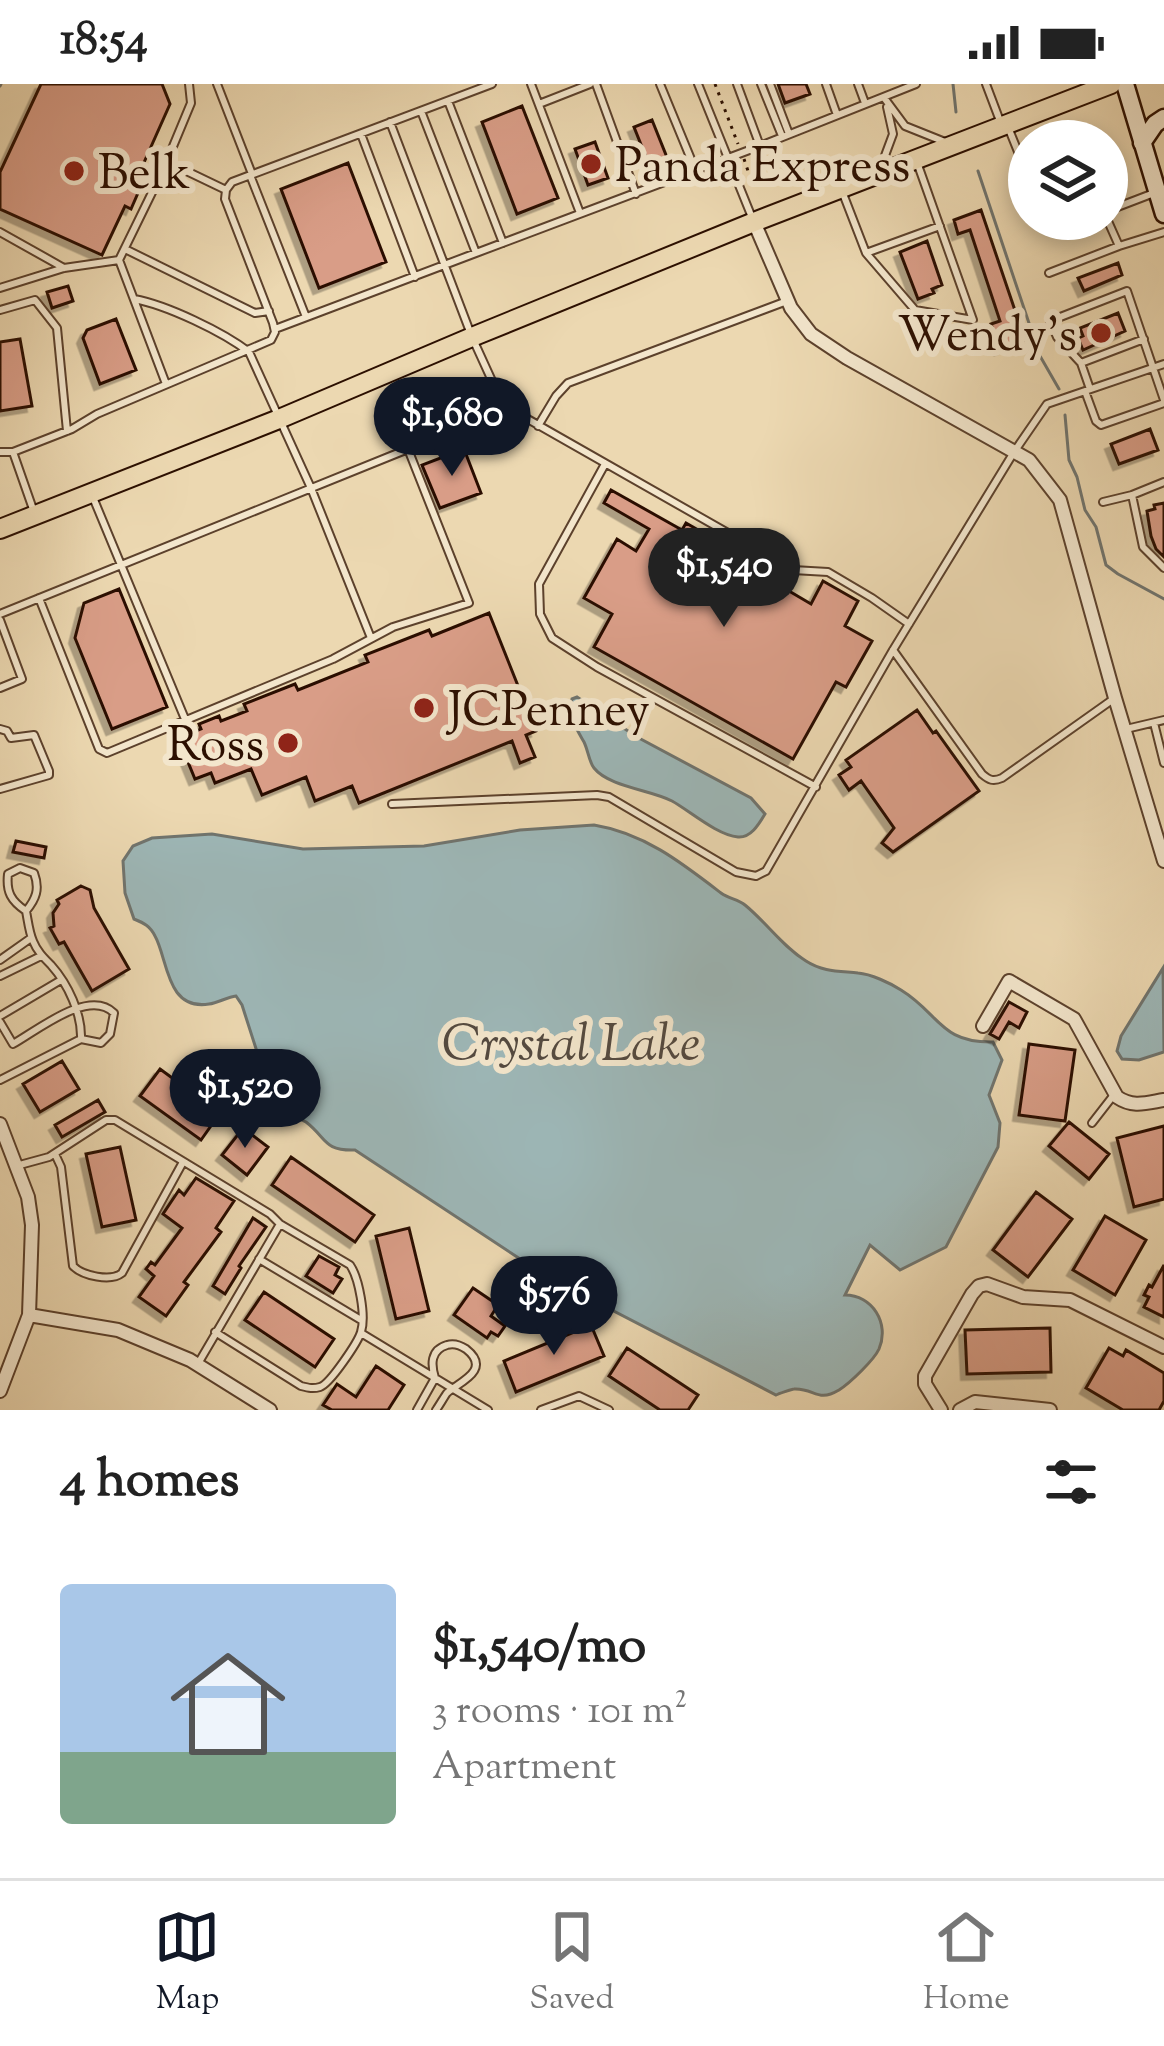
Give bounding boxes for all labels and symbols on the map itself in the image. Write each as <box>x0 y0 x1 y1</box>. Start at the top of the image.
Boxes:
place label: Panda Express <box>615 135 910 204</box>
place label: Belk <box>98 142 190 211</box>
marker: Panda Express <box>578 151 604 177</box>
marker: Belk <box>61 158 87 184</box>
place label: Wendy's <box>897 304 1077 373</box>
marker: Wendy's <box>1088 320 1114 346</box>
pin: $1,680 <box>354 377 550 479</box>
pin: $1,540 <box>626 528 822 630</box>
place label: JCPenney <box>445 679 650 748</box>
marker: JCPenney <box>411 695 437 721</box>
place label: Ross <box>167 714 264 783</box>
marker: Ross <box>275 730 301 756</box>
water label: Crystal Lake <box>442 1010 700 1083</box>
pin: $1,520 <box>147 1049 343 1151</box>
pin: $576 <box>483 1256 625 1358</box>

